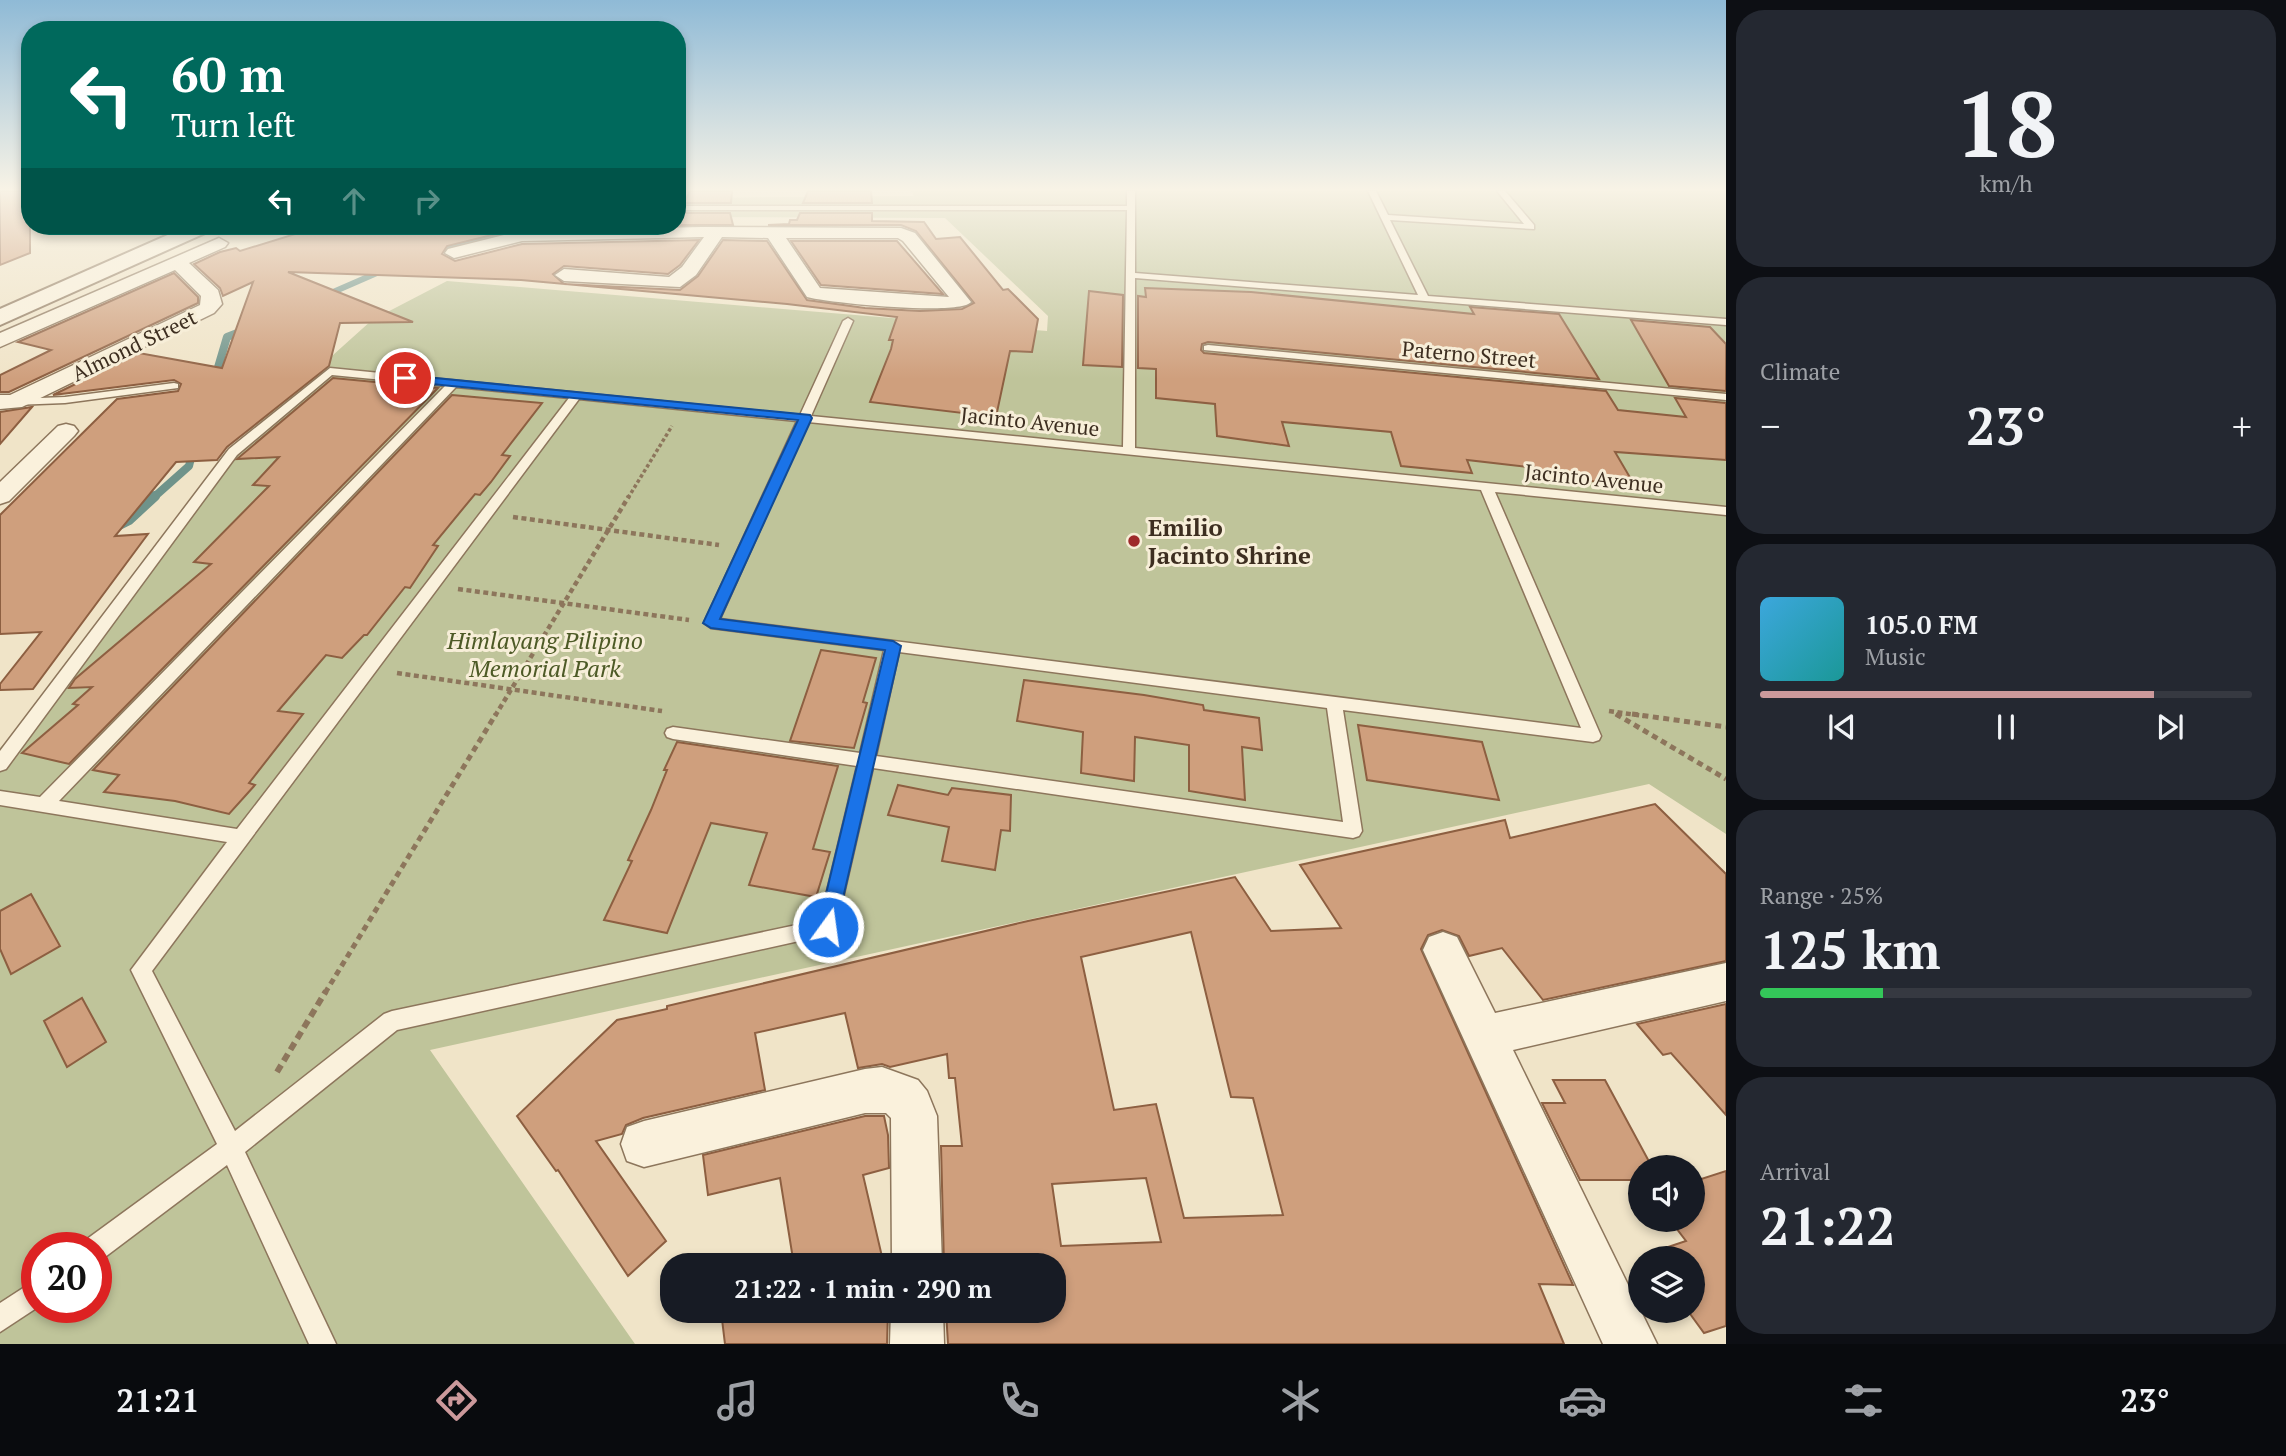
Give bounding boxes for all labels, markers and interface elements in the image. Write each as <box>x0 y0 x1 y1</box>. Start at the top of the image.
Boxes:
text: 60 m <box>171 41 285 106</box>
icon: left <box>56 49 147 140</box>
text: 18 <box>1955 62 2057 183</box>
text: Turn left <box>171 104 295 146</box>
text: km/h <box>1979 168 2033 199</box>
icon: left <box>262 182 300 220</box>
icon: ahead <box>335 182 373 220</box>
icon: right <box>408 182 446 220</box>
street label: Almond Street <box>67 303 201 387</box>
street label: Paterno Street <box>1401 334 1538 374</box>
pin <box>375 348 435 408</box>
text: Climate <box>1760 356 1840 387</box>
icon: arrive <box>386 359 424 397</box>
text: 23° <box>1966 391 2046 460</box>
street label: Jacinto Avenue <box>959 400 1101 442</box>
text: − <box>1760 401 1780 451</box>
text: + <box>2232 401 2252 451</box>
street label: Jacinto Avenue <box>1523 457 1665 499</box>
place label: Emilio Jacinto Shrine <box>1148 511 1311 571</box>
marker: Emilio Jacinto Shrine <box>1126 533 1142 549</box>
text: 105.0 FM <box>1865 607 1978 641</box>
park label: Himlayang Pilipino Memorial Park <box>446 624 643 684</box>
text: Music <box>1865 641 1926 672</box>
icon: previous <box>1823 708 1861 746</box>
icon: pause <box>1987 708 2025 746</box>
icon: next <box>2151 708 2189 746</box>
text: Range · 25% <box>1760 880 1883 911</box>
position arrow <box>791 890 865 964</box>
text: 125 km <box>1760 915 1941 984</box>
map controls <box>1628 1155 1705 1323</box>
button: sound <box>1628 1155 1705 1232</box>
text: Arrival <box>1760 1156 1831 1187</box>
text: 21:22 <box>1760 1191 1895 1260</box>
speed limit sign: 20 <box>21 1232 112 1323</box>
button: layers <box>1628 1246 1705 1323</box>
text: 21:22 · 1 min · 290 m <box>734 1271 992 1305</box>
icon: directions <box>432 1376 481 1425</box>
icon: music <box>713 1376 762 1425</box>
icon: phone <box>995 1376 1044 1425</box>
icon: climate <box>1276 1376 1325 1425</box>
icon: car <box>1558 1376 1607 1425</box>
icon: filters <box>1839 1376 1888 1425</box>
text: 21:21 <box>116 1379 200 1421</box>
text: 23° <box>2120 1379 2170 1421</box>

